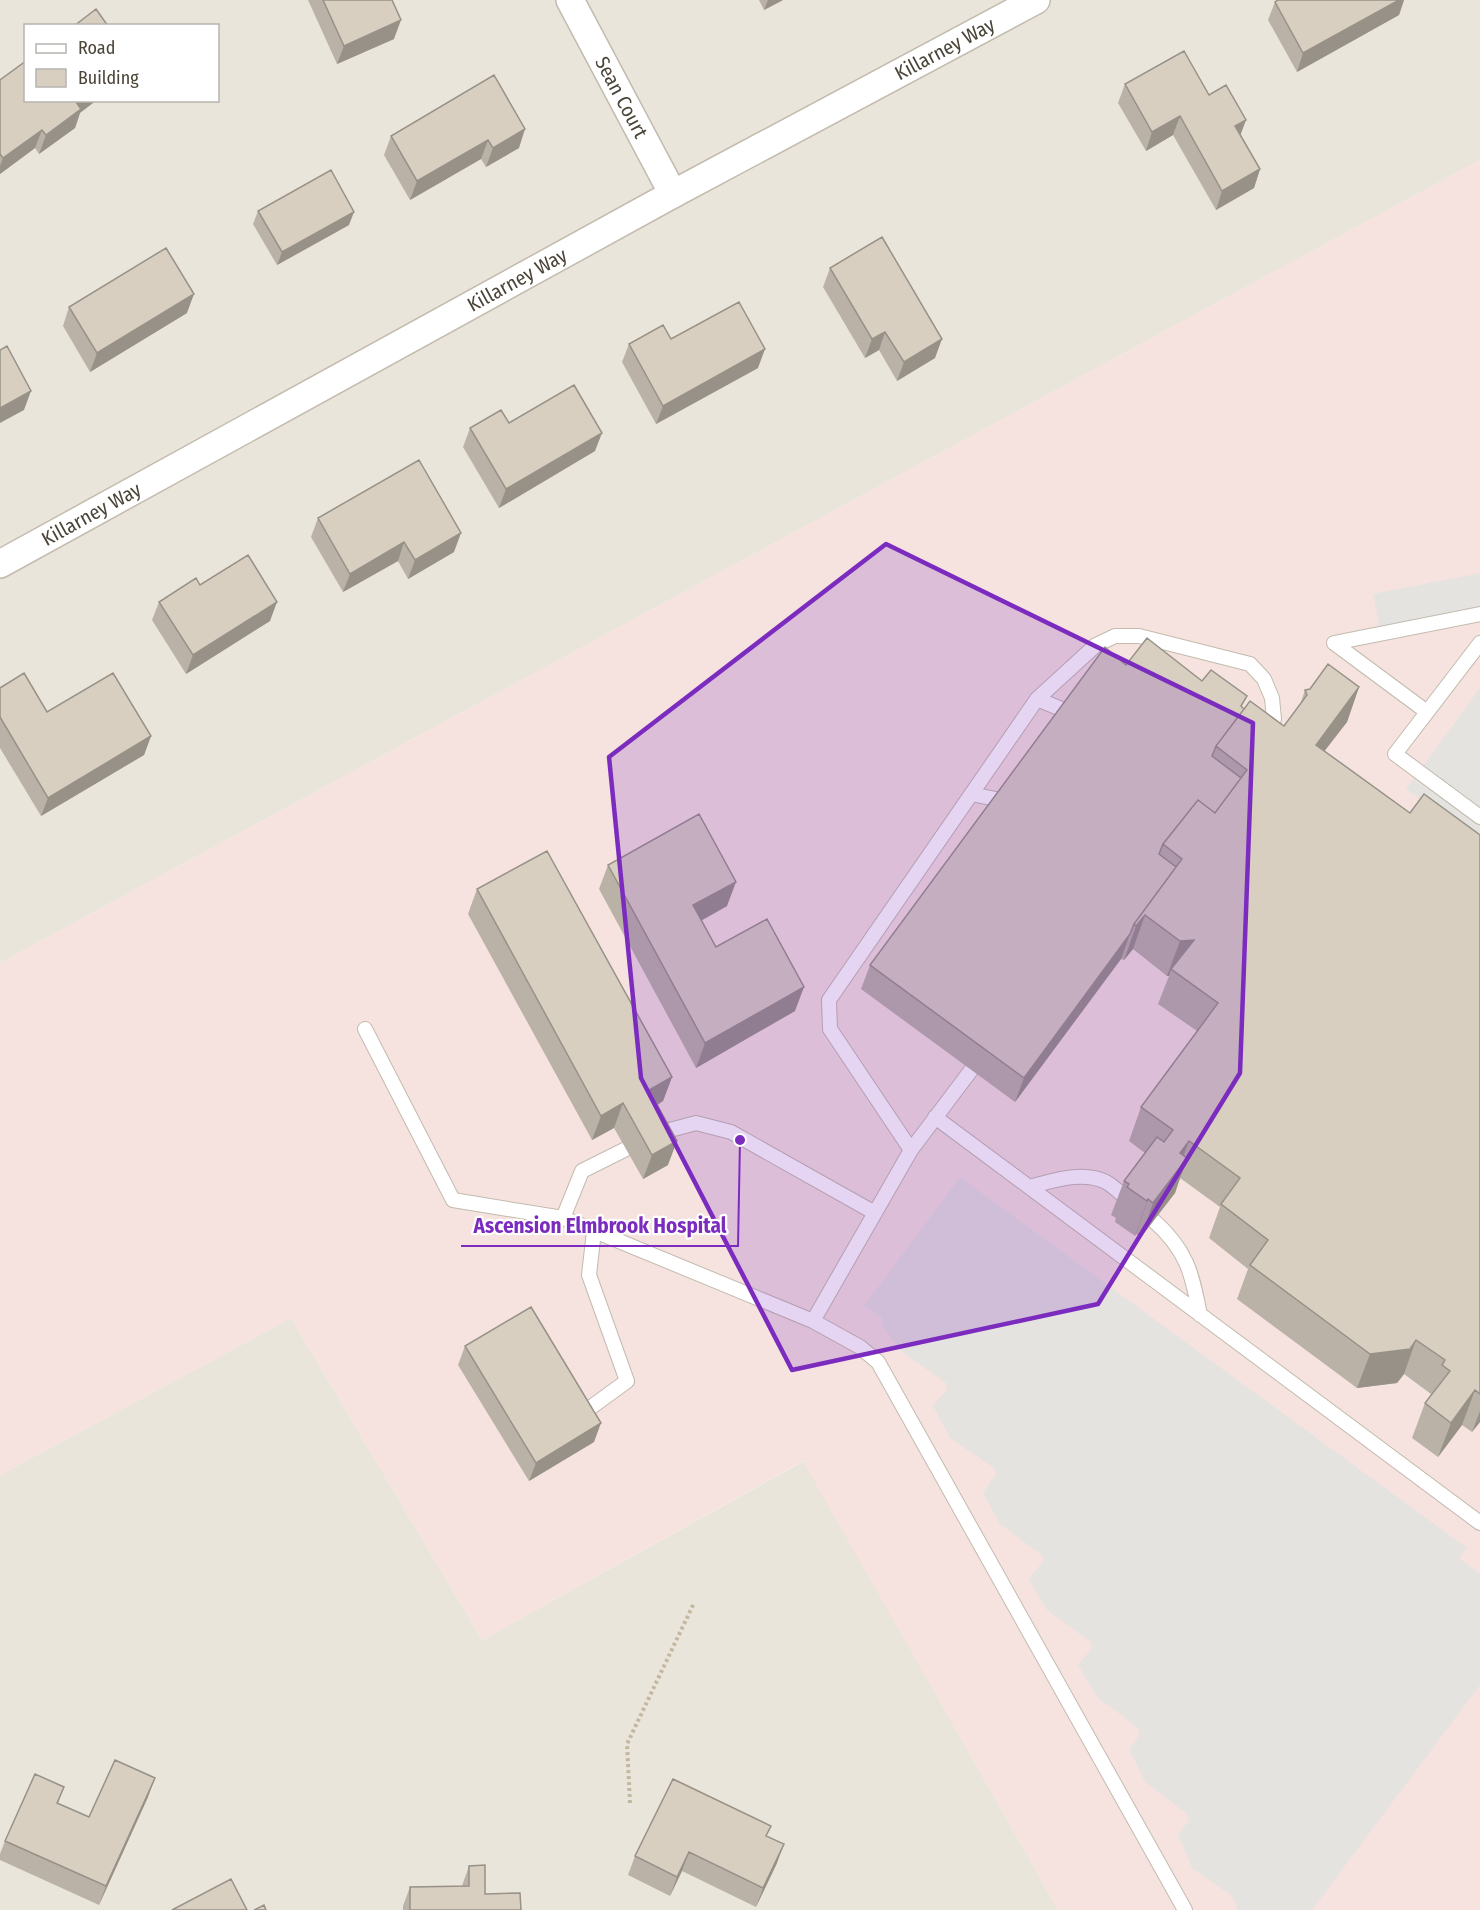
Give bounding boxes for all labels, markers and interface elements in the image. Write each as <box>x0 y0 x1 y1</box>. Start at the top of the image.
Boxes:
street label: Killarney Way <box>891 12 999 85</box>
legend <box>24 24 219 102</box>
text: Road <box>78 37 115 59</box>
street label: Sean Court <box>590 52 653 142</box>
text: Building <box>78 67 139 89</box>
street label: Killarney Way <box>463 243 571 317</box>
street label: Killarney Way <box>37 477 145 551</box>
callout: Ascension Elmbrook Hospital <box>461 1207 738 1246</box>
text: Ascension Elmbrook Hospital <box>473 1213 727 1239</box>

